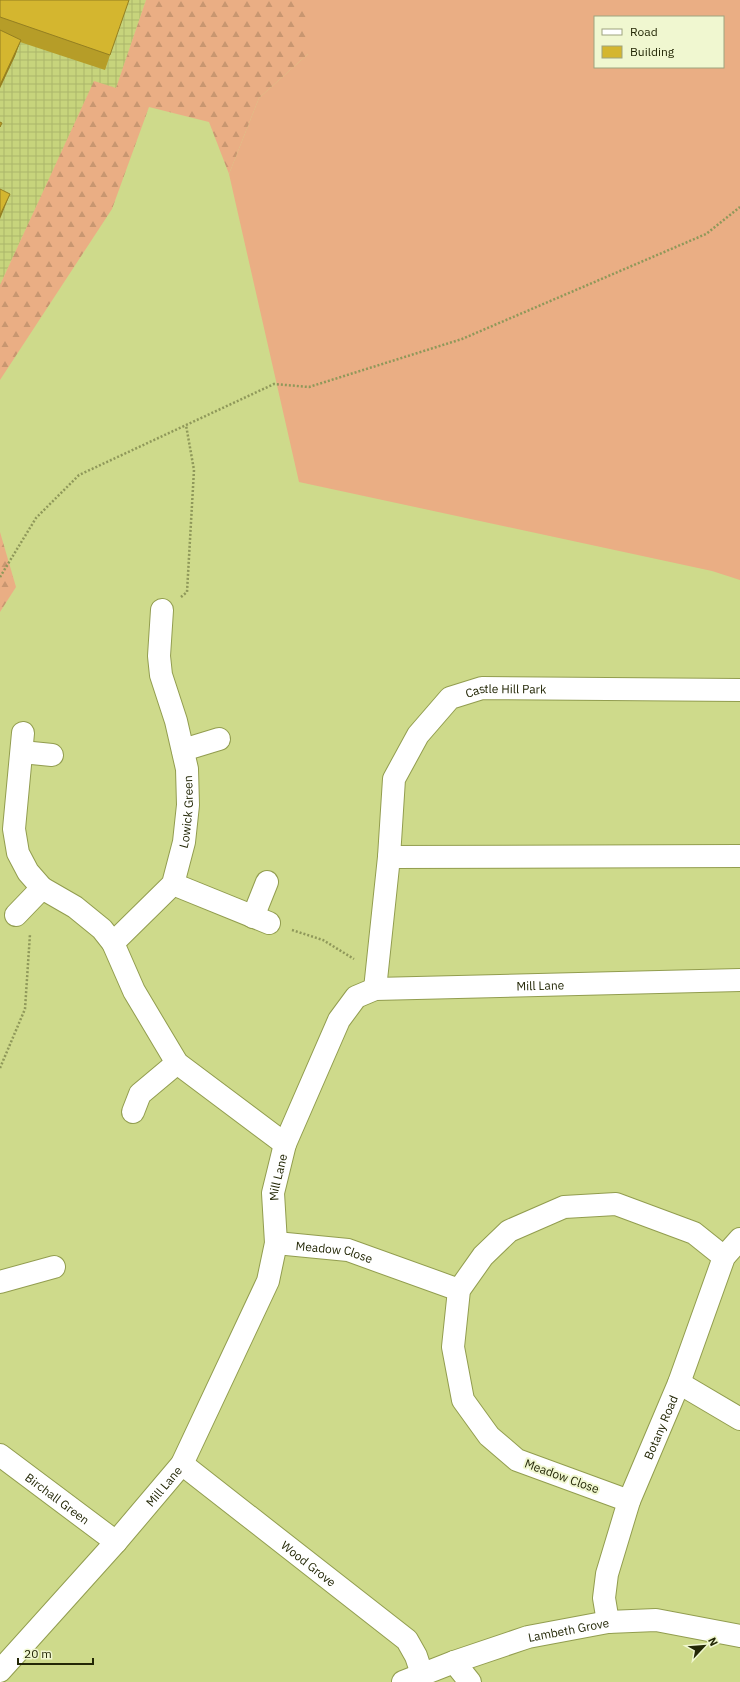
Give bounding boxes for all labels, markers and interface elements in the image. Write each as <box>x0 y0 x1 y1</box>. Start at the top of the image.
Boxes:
legend <box>594 16 724 68</box>
text: Road <box>630 24 658 39</box>
text: Building <box>630 44 675 59</box>
street label: Castle Hill Park <box>463 680 547 700</box>
street label: Lowick Green <box>175 775 196 850</box>
street label: Mill Lane <box>516 977 565 993</box>
street label: Mill Lane <box>265 1152 290 1201</box>
street label: Meadow Close <box>295 1237 375 1266</box>
street label: Botany Road <box>640 1393 681 1462</box>
street label: Meadow Close <box>523 1456 602 1497</box>
street label: Mill Lane <box>142 1462 185 1509</box>
street label: Birchall Green <box>22 1469 93 1527</box>
street label: Wood Grove <box>278 1537 340 1590</box>
street label: Lambeth Grove <box>527 1614 611 1644</box>
north arrow <box>684 1626 724 1666</box>
text: N <box>705 1635 721 1648</box>
scale bar <box>18 1640 93 1666</box>
text: 20 m <box>24 1646 52 1661</box>

